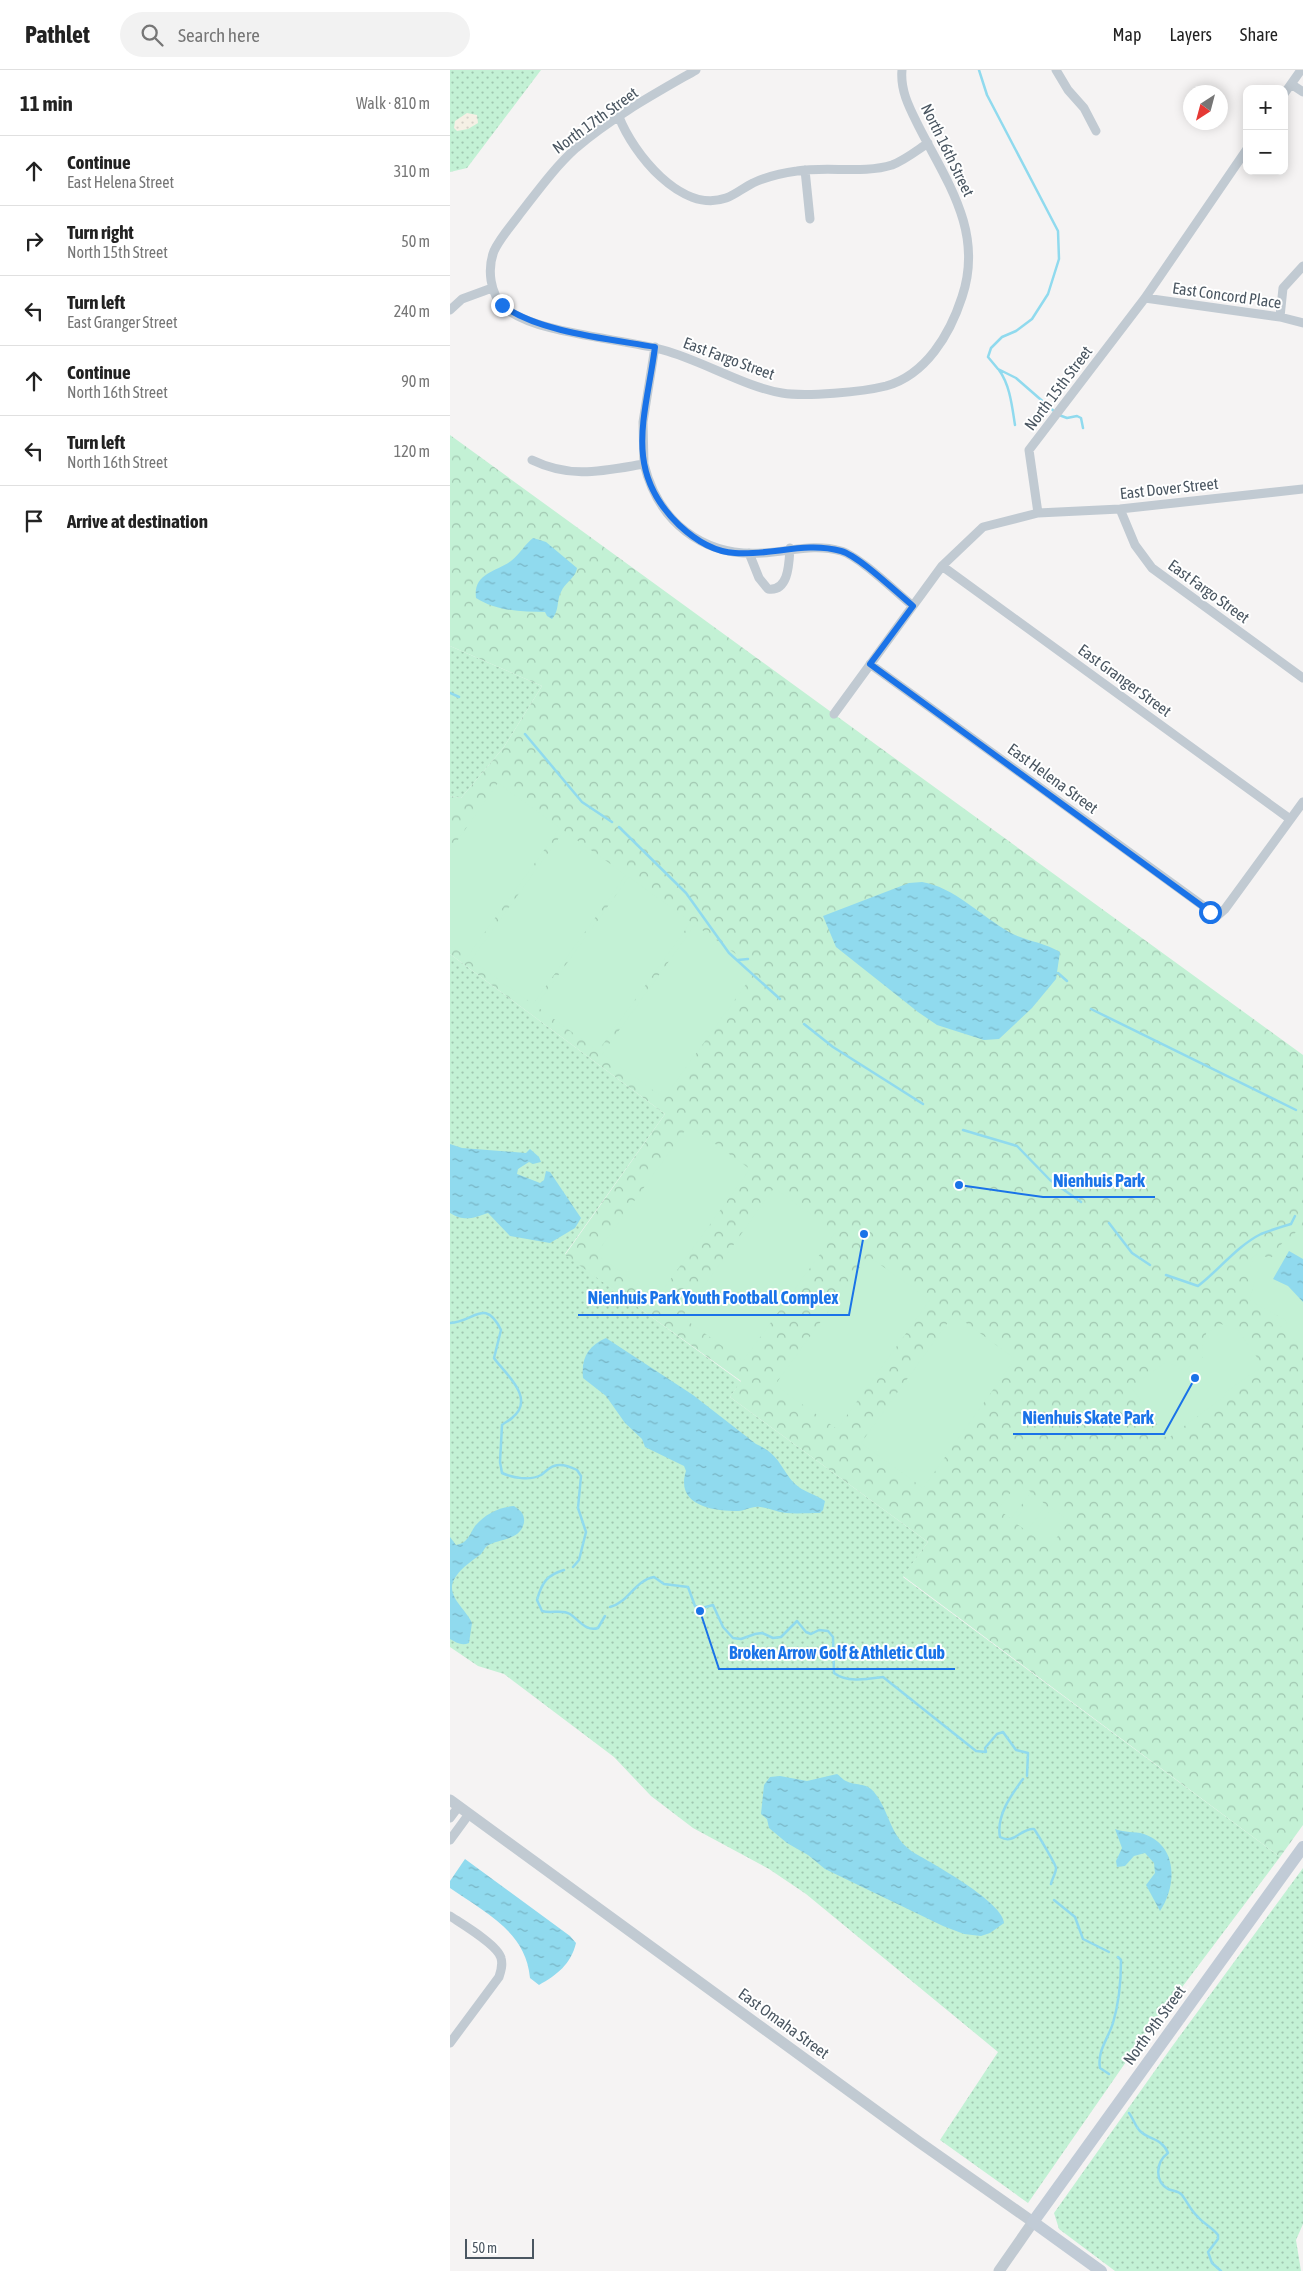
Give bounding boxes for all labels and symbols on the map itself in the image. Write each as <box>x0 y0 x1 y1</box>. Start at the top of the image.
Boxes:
street label: North 17th Street <box>549 83 641 157</box>
north arrow <box>1183 85 1228 130</box>
street label: North 16th Street <box>918 101 978 200</box>
street label: East Concord Place <box>1171 278 1283 312</box>
route end <box>491 294 514 317</box>
street label: East Fargo Street <box>681 333 777 384</box>
street label: North 15th Street <box>1020 342 1096 434</box>
street label: East Dover Street <box>1119 474 1219 502</box>
street label: East Fargo Street <box>1164 556 1253 628</box>
street label: East Granger Street <box>1074 640 1175 721</box>
street label: East Helena Street <box>1004 739 1102 817</box>
route start <box>1199 901 1222 924</box>
callout: Nienhuis Park <box>1043 1164 1155 1197</box>
text: Nienhuis Park <box>1053 1170 1146 1191</box>
callout: Nienhuis Park Youth Football Complex <box>578 1282 849 1315</box>
text: Nienhuis Park Youth Football Complex <box>588 1287 839 1308</box>
callout: Nienhuis Skate Park <box>1013 1401 1164 1434</box>
text: Nienhuis Skate Park <box>1022 1407 1155 1428</box>
callout: Broken Arrow Golf & Athletic Club <box>719 1636 955 1669</box>
text: Broken Arrow Golf & Athletic Club <box>729 1642 945 1663</box>
street label: North 9th Street <box>1119 1982 1189 2068</box>
street label: East Omaha Street <box>735 1984 833 2062</box>
scale bar <box>465 2236 534 2259</box>

